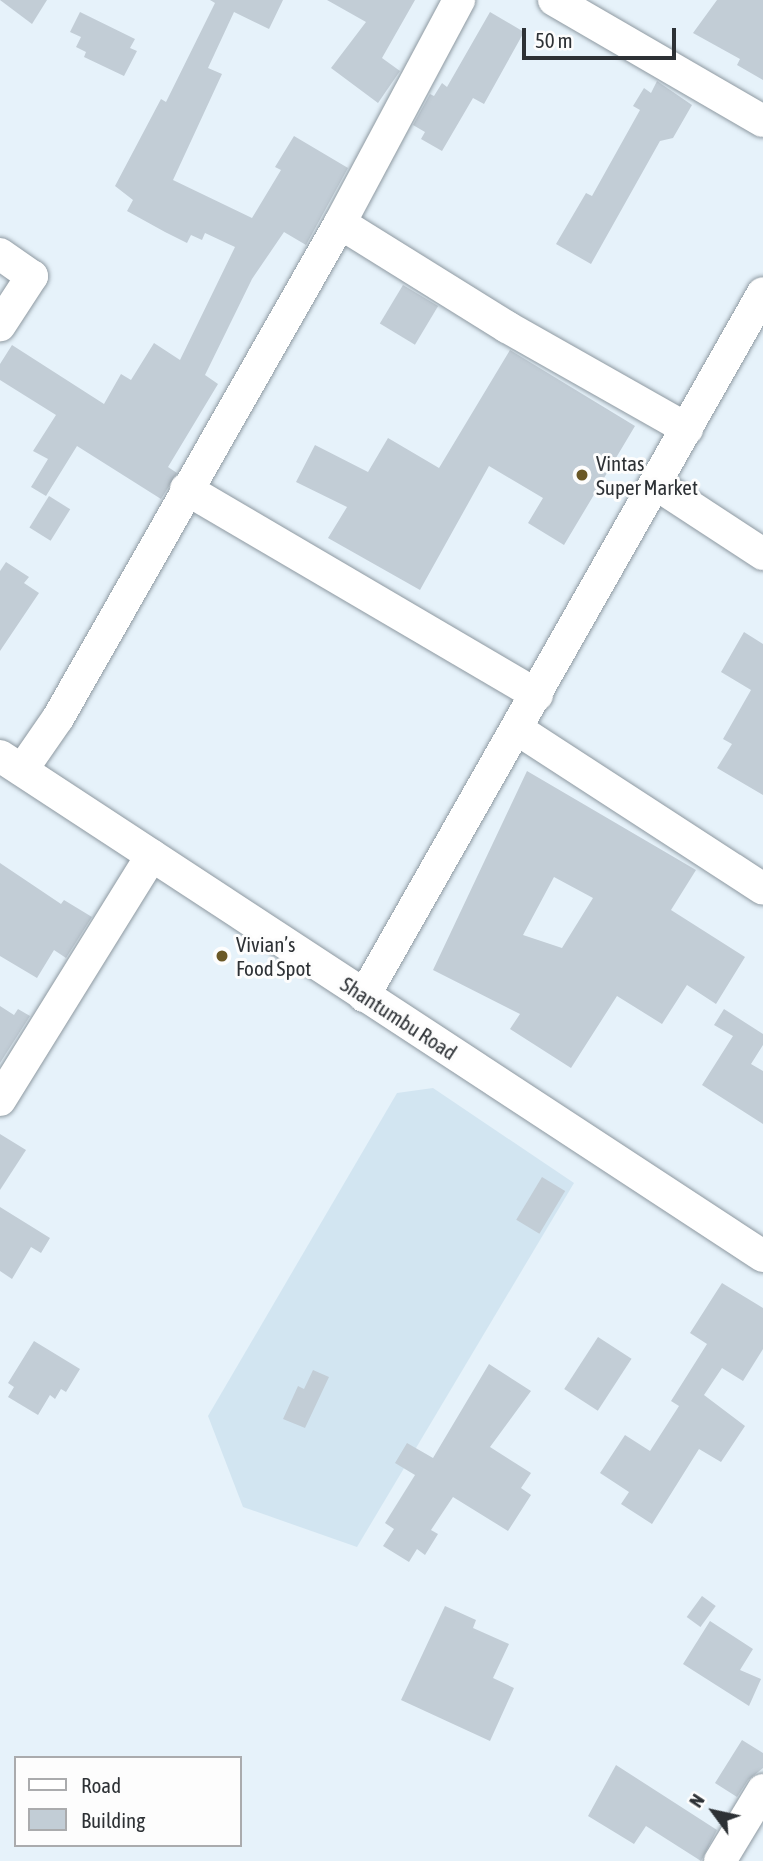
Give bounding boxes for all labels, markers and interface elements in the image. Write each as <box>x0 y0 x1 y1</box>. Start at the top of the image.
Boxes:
scale bar <box>525 14 679 58</box>
text: 50 m <box>535 28 573 52</box>
place label: Vintas Super Market <box>596 450 698 500</box>
marker: Vintas Super Market <box>574 467 590 483</box>
place label: Vivian’s Food Spot <box>236 931 311 981</box>
marker: Vivian’s Food Spot <box>214 948 230 964</box>
street label: Shantumbu Road <box>336 971 462 1065</box>
legend <box>14 1756 242 1847</box>
text: Road <box>81 1773 121 1797</box>
north arrow <box>679 1777 749 1847</box>
text: N <box>684 1790 709 1811</box>
text: Building <box>81 1808 145 1832</box>

